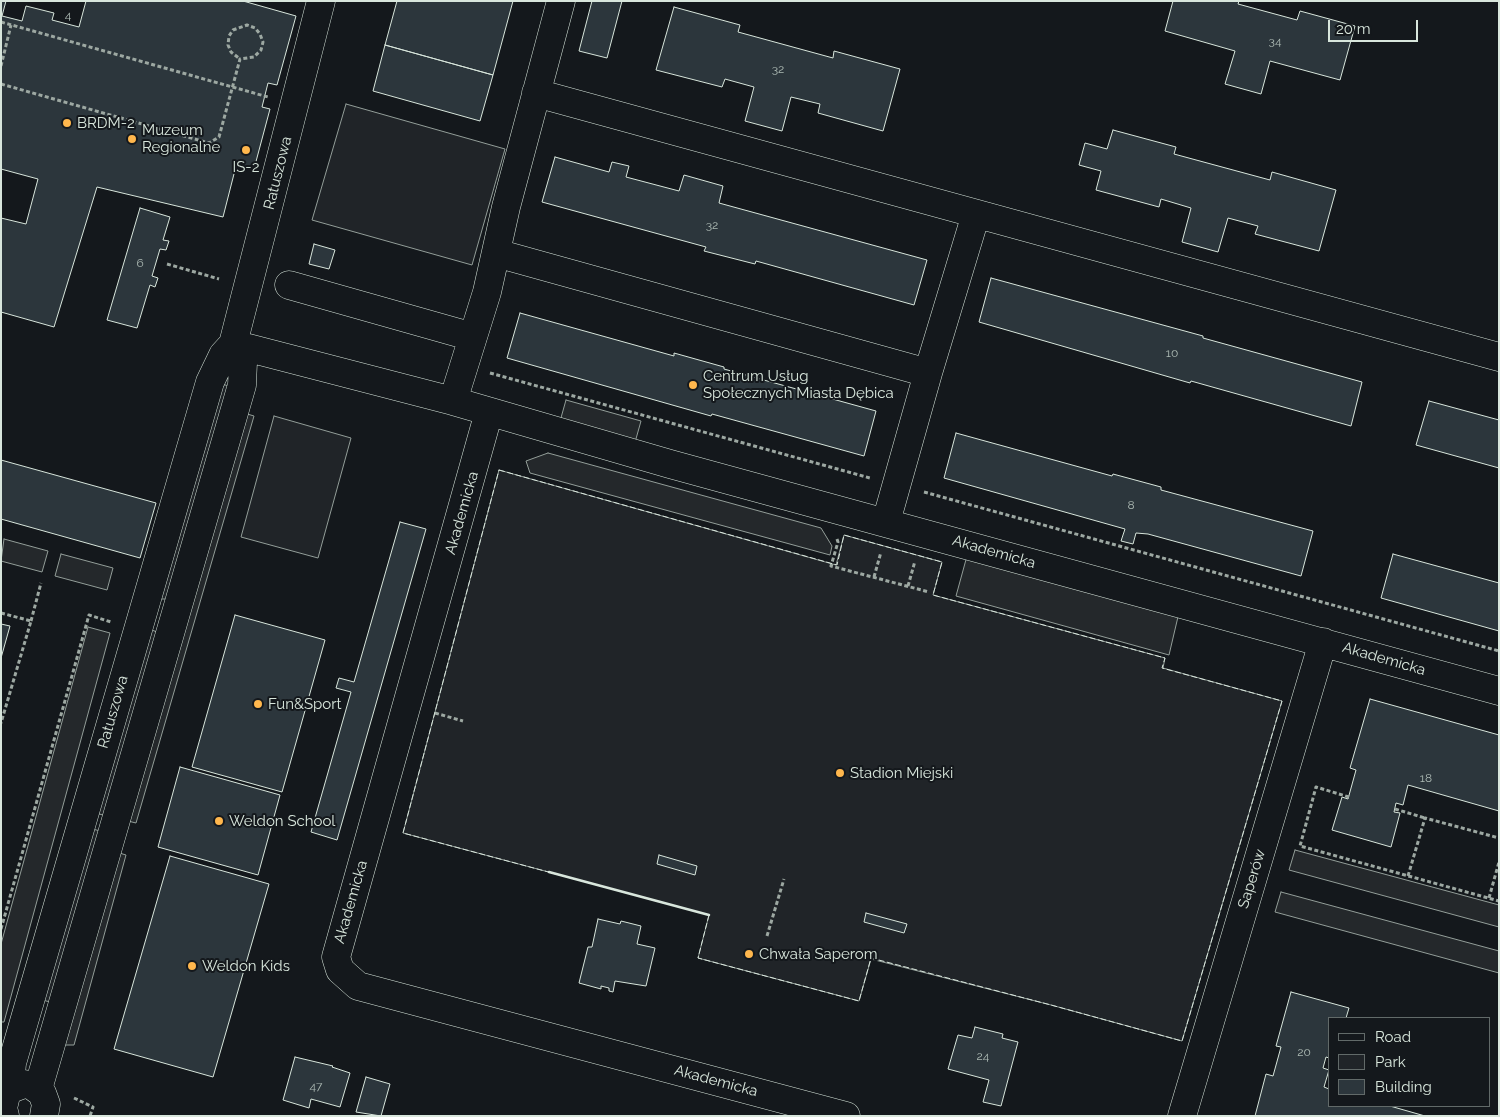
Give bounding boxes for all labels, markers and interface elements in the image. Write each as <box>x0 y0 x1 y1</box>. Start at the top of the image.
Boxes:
house number: 4 <box>65 8 71 22</box>
scale bar <box>1330 10 1420 42</box>
text: 20 m <box>1336 20 1371 38</box>
house number: 34 <box>1269 34 1281 48</box>
house number: 32 <box>772 62 784 76</box>
place label: BRDM-2 <box>77 114 135 132</box>
marker: BRDM-2 <box>61 117 73 129</box>
place label: Muzeum Regionalne <box>142 121 220 156</box>
marker: Muzeum Regionalne <box>126 133 138 145</box>
street label: Ratuszowa <box>260 134 296 212</box>
marker: IS-2 <box>240 144 252 156</box>
place label: IS-2 <box>233 158 259 176</box>
house number: 32 <box>706 218 718 232</box>
house number: 6 <box>136 256 144 270</box>
house number: 10 <box>1166 346 1178 360</box>
place label: Centrum Usług Społecznych Miasta Dębica <box>703 367 894 402</box>
marker: Centrum Usług Społecznych Miasta Dębica <box>687 379 699 391</box>
street label: Akademicka <box>442 469 482 557</box>
house number: 8 <box>1127 498 1135 512</box>
street label: Akademicka <box>950 532 1038 572</box>
street label: Akademicka <box>1340 639 1428 679</box>
street label: Ratuszowa <box>94 673 132 751</box>
place label: Fun&Sport <box>268 695 342 713</box>
marker: Fun&Sport <box>252 698 264 710</box>
place label: Stadion Miejski <box>850 764 953 782</box>
marker: Stadion Miejski <box>834 767 846 779</box>
house number: 18 <box>1420 771 1432 785</box>
place label: Weldon School <box>229 812 335 830</box>
marker: Weldon School <box>213 815 225 827</box>
street label: Saperów <box>1234 847 1270 911</box>
street label: Akademicka <box>331 858 371 946</box>
place label: Chwała Saperom <box>759 945 877 963</box>
marker: Chwała Saperom <box>743 948 755 960</box>
place label: Weldon Kids <box>202 957 290 975</box>
marker: Weldon Kids <box>186 960 198 972</box>
legend <box>1328 1017 1490 1107</box>
text: Road <box>1375 1028 1411 1046</box>
house number: 20 <box>1297 1045 1311 1059</box>
house number: 24 <box>977 1049 989 1063</box>
text: Park <box>1375 1053 1406 1071</box>
street label: Akademicka <box>672 1061 760 1101</box>
text: Building <box>1375 1078 1432 1096</box>
house number: 47 <box>310 1079 322 1093</box>

